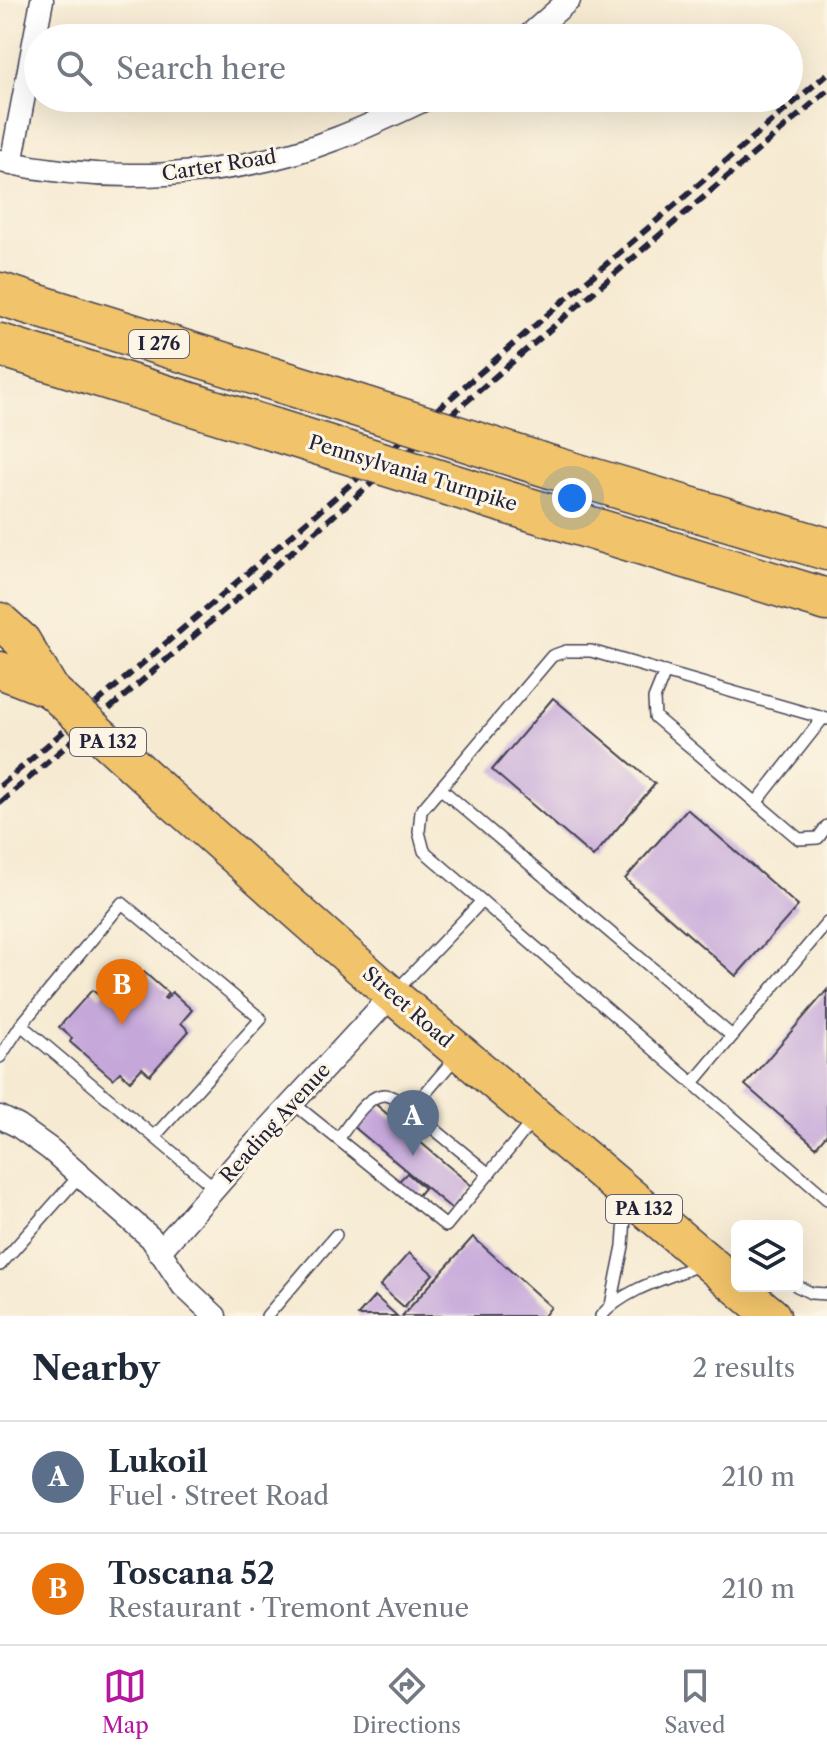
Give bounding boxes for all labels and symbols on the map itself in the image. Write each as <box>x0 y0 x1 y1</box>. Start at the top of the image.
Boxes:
street label: Carter Road <box>160 144 278 186</box>
road number: I 276 <box>129 330 189 358</box>
street label: Pennsylvania Turnpike <box>306 430 520 516</box>
your location <box>552 478 592 518</box>
road number: PA 132 <box>70 728 146 756</box>
pin: B <box>96 959 148 1025</box>
street label: Street Road <box>358 961 458 1053</box>
street label: Reading Avenue <box>215 1058 335 1188</box>
pin: A <box>387 1090 439 1156</box>
road number: PA 132 <box>606 1195 682 1223</box>

